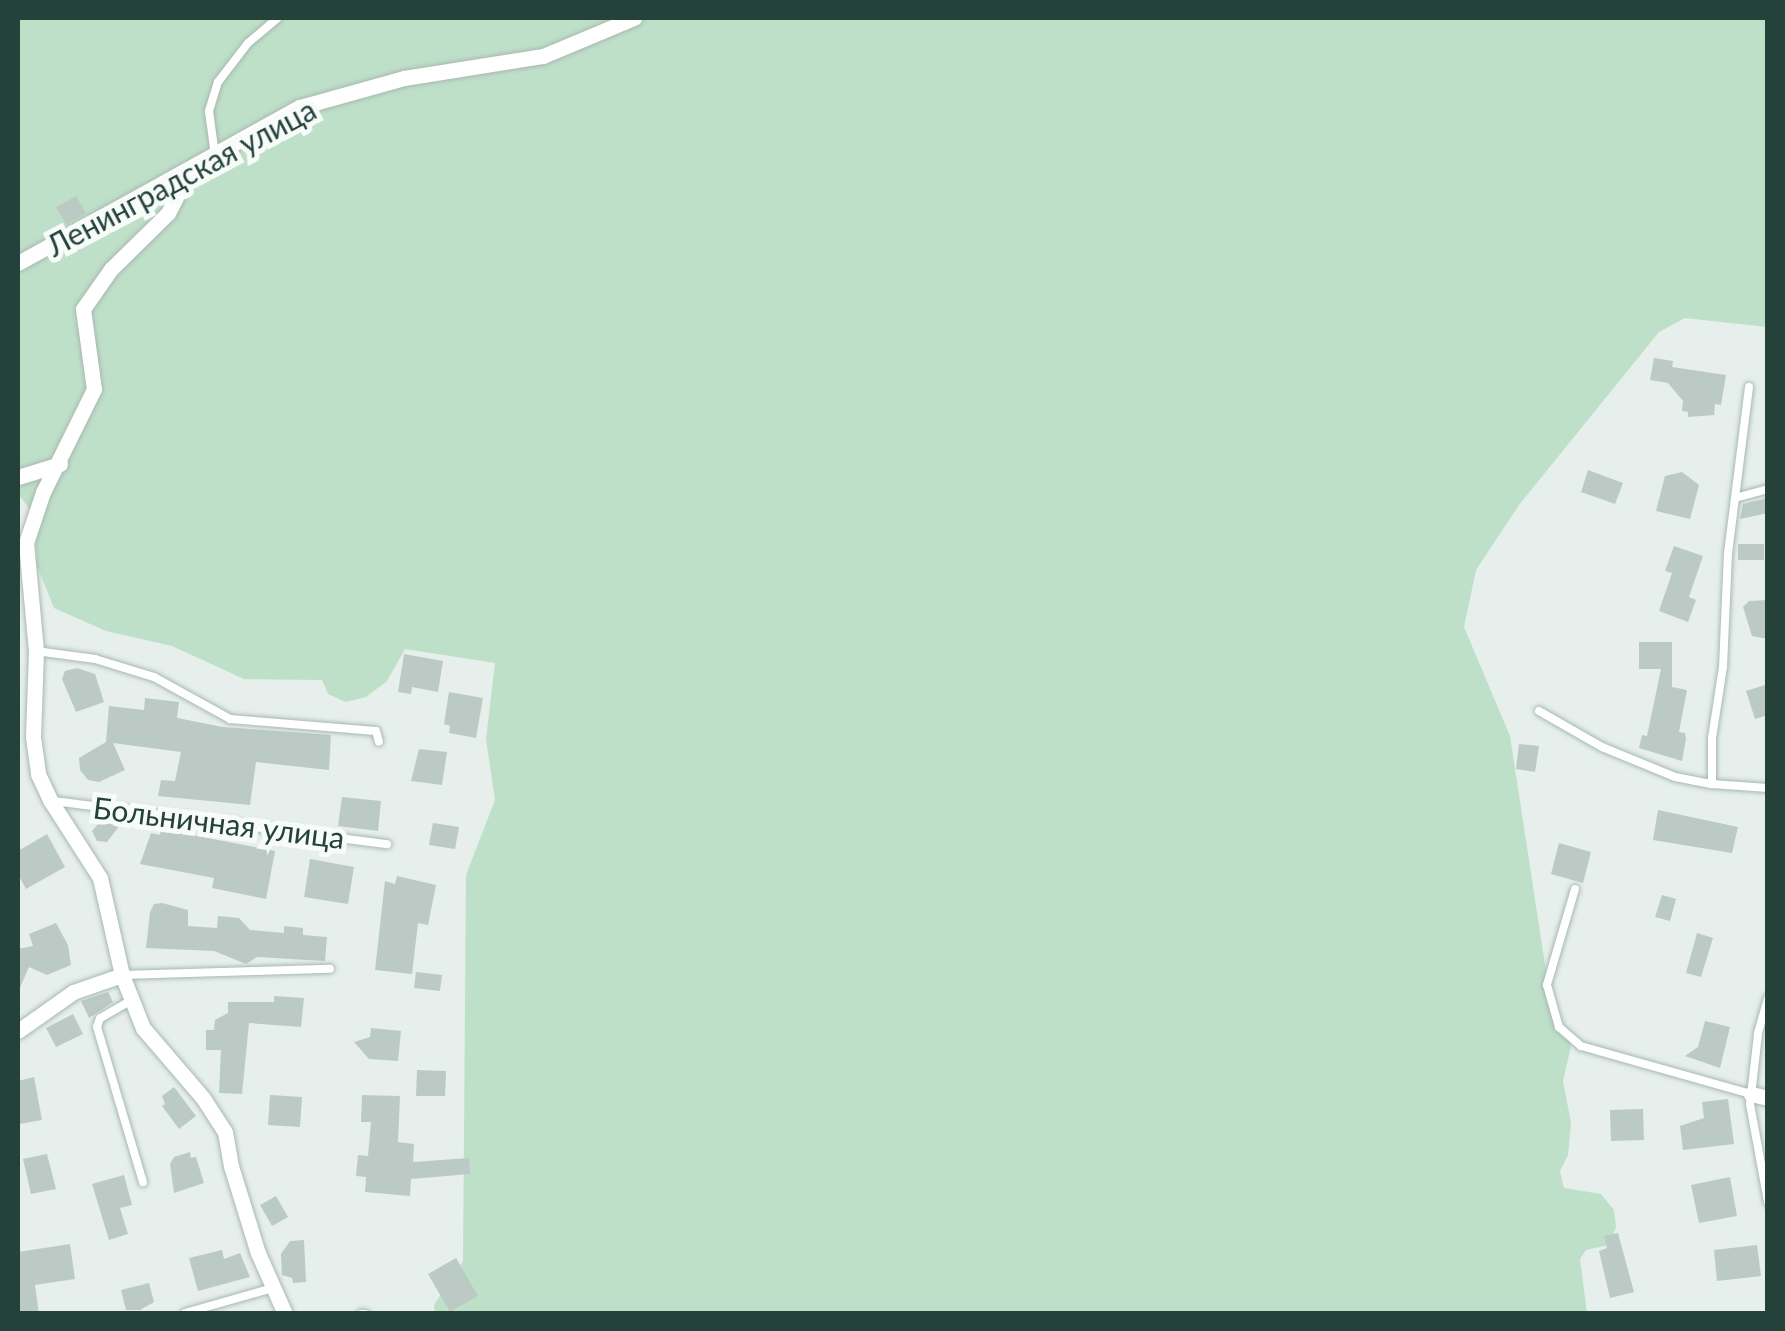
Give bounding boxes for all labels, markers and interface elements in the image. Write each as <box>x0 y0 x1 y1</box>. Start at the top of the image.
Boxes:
street label: Ленинградская улица <box>40 91 322 263</box>
street label: Больничная улица <box>91 789 347 855</box>

